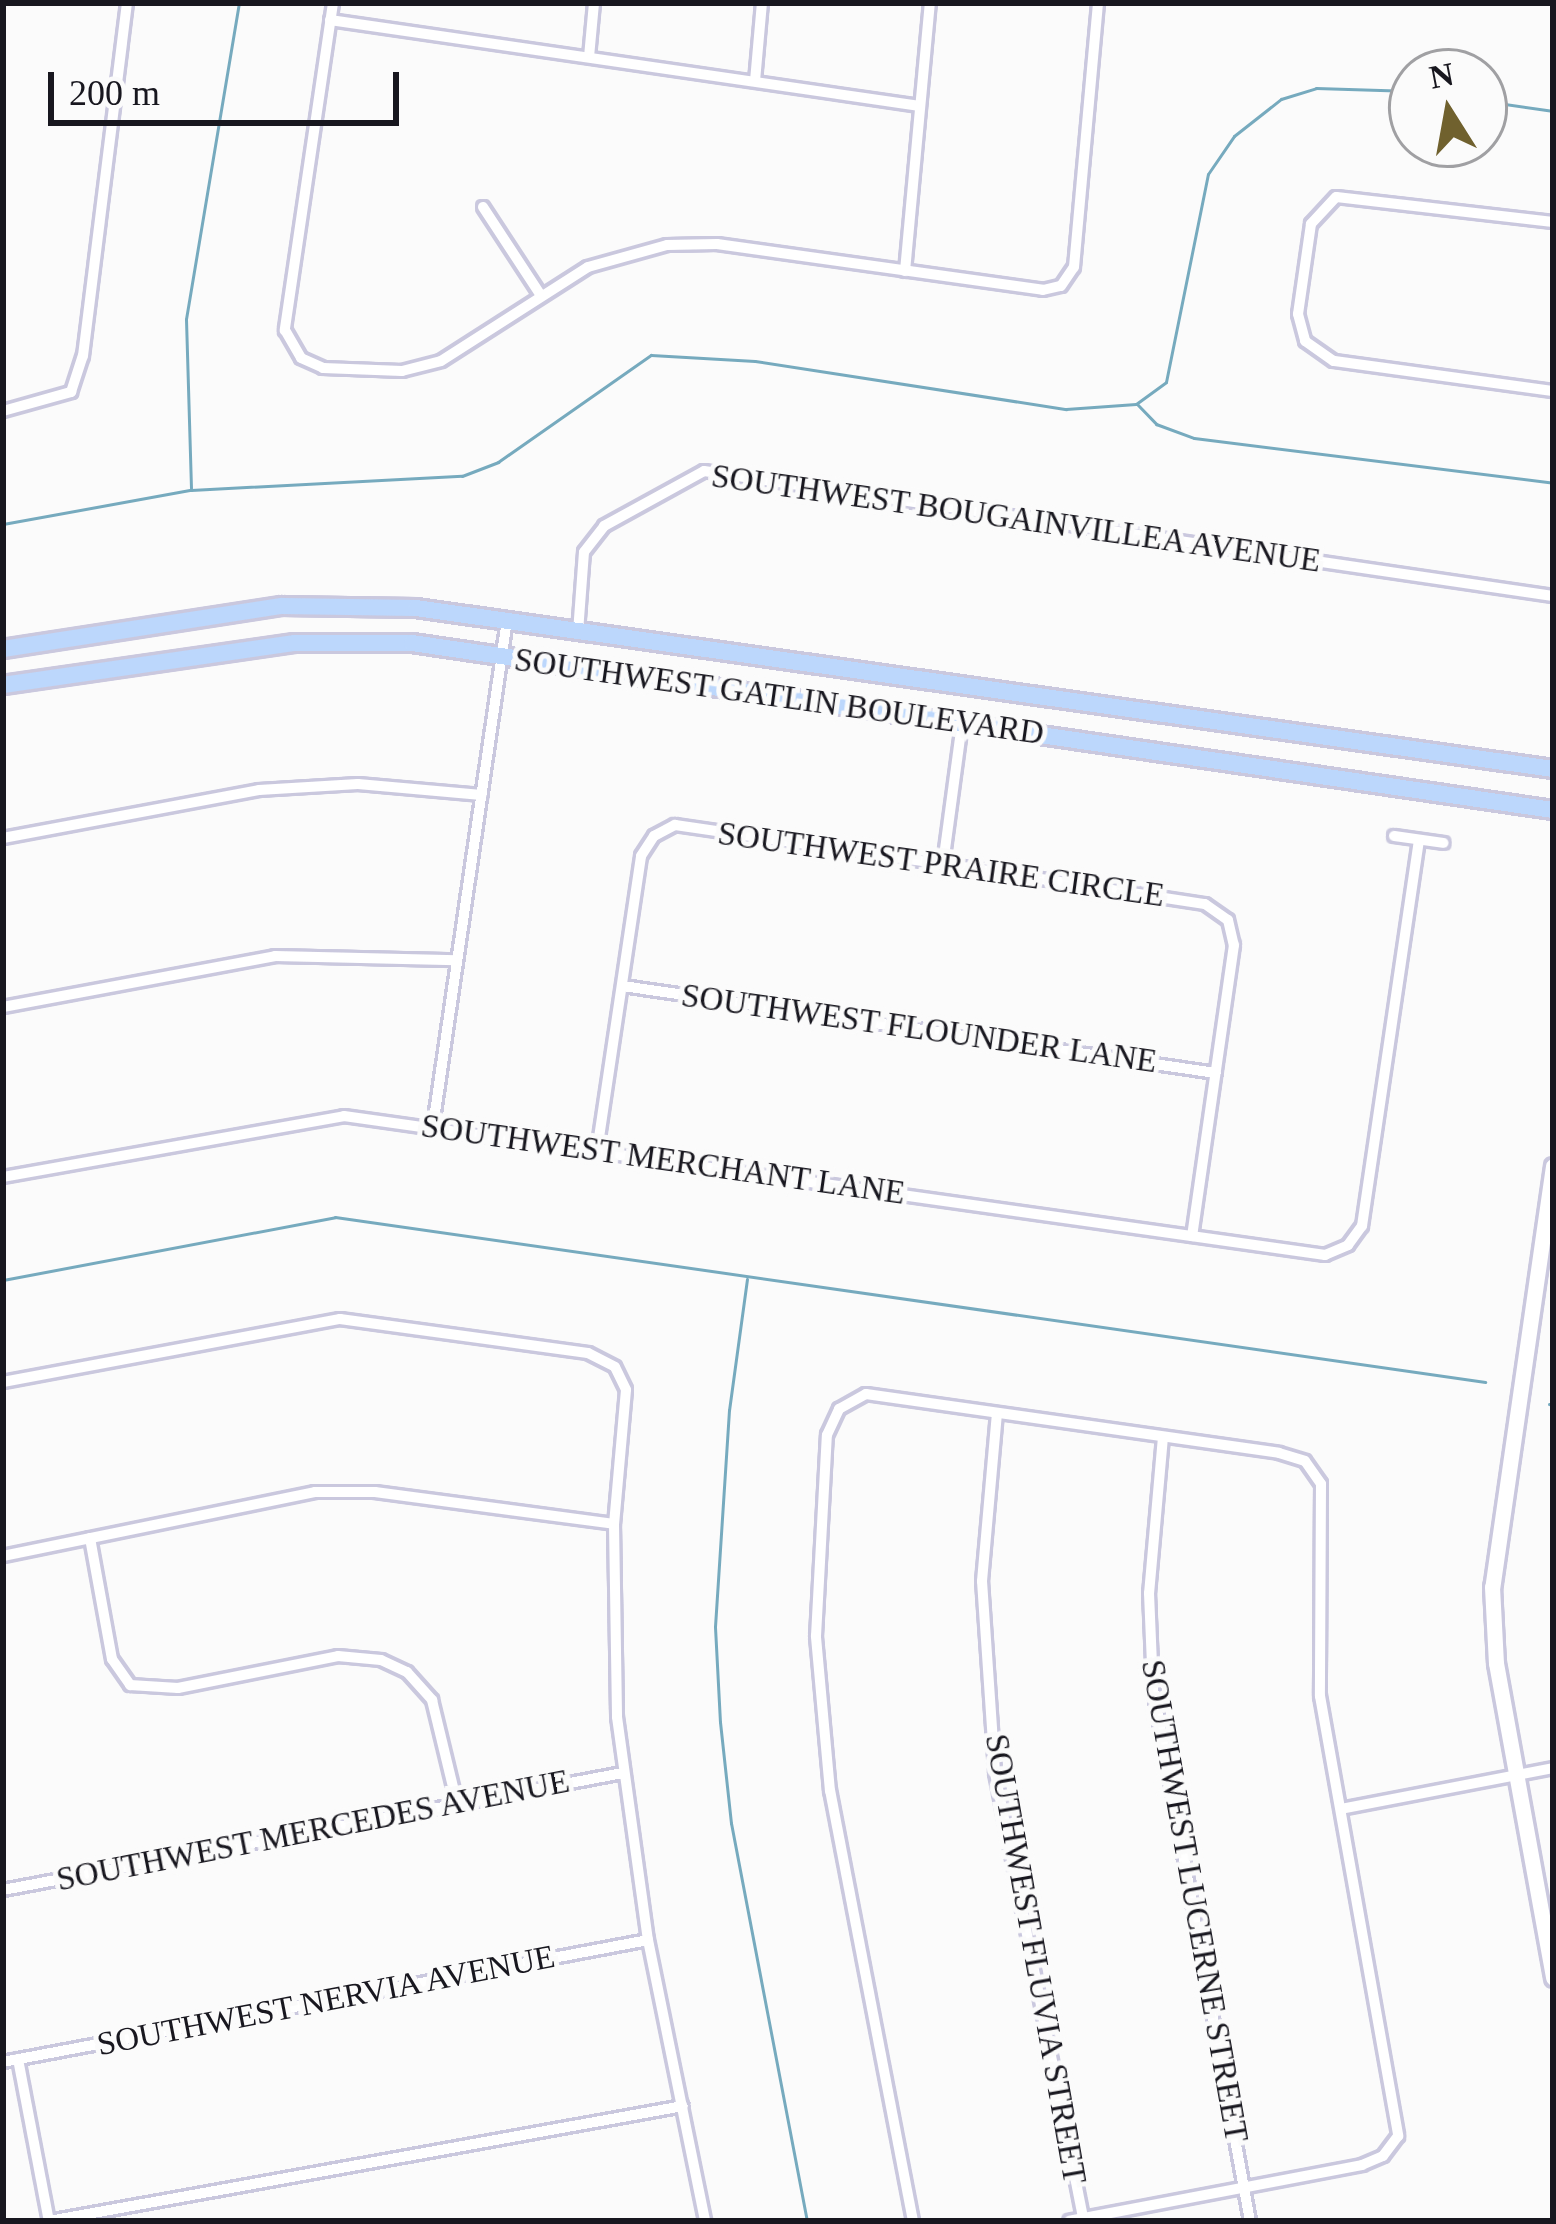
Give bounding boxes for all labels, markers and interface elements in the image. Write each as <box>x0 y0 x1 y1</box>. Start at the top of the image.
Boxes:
scale bar <box>54 48 405 122</box>
north arrow <box>1388 48 1508 168</box>
text: N <box>1427 56 1457 96</box>
text: 200 m <box>69 73 160 113</box>
street label: SOUTHWEST BOUGAINVILLEA AVENUE <box>707 456 1325 582</box>
street label: SOUTHWEST GATLIN BOULEVARD <box>511 640 1047 754</box>
street label: SOUTHWEST PRAIRE CIRCLE <box>715 814 1167 916</box>
street label: SOUTHWEST FLOUNDER LANE <box>678 976 1160 1082</box>
street label: SOUTHWEST MERCHANT LANE <box>418 1106 908 1214</box>
street label: SOUTHWEST LUCERNE STREET <box>1132 1657 1256 2145</box>
street label: SOUTHWEST FLUVIA STREET <box>976 1730 1094 2188</box>
street label: SOUTHWEST MERCEDES AVENUE <box>52 1762 574 1900</box>
street label: SOUTHWEST NERVIA AVENUE <box>92 1937 560 2065</box>

